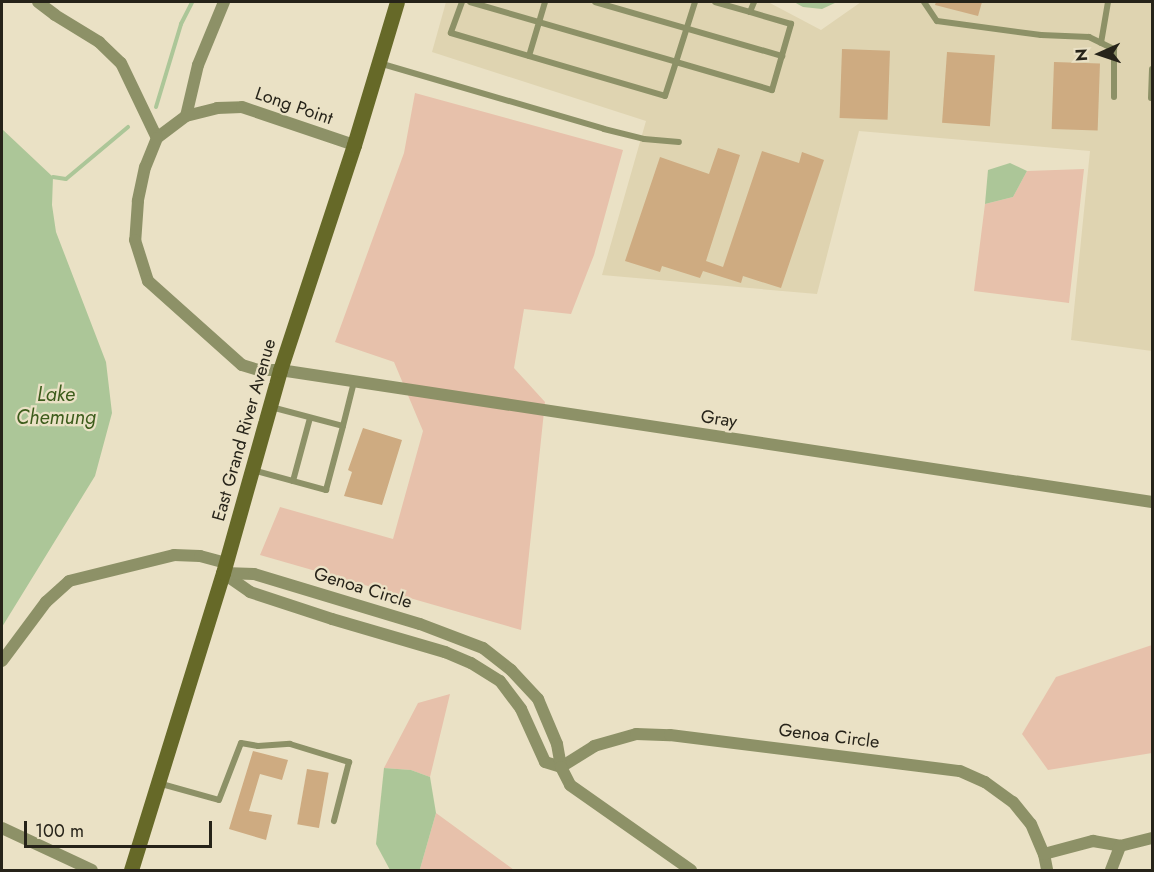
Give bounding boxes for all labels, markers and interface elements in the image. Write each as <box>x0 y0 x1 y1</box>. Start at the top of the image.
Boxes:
north arrow <box>1070 24 1130 84</box>
text: N <box>1070 48 1093 62</box>
street label: Long Point <box>252 83 336 129</box>
street label: East Grand River Avenue <box>208 336 280 524</box>
water label: Lake Chemung <box>16 382 96 429</box>
street label: Gray <box>699 405 739 433</box>
street label: Genoa Circle <box>311 563 415 613</box>
street label: Genoa Circle <box>777 719 881 753</box>
scale bar <box>27 809 214 847</box>
text: 100 m <box>35 818 84 844</box>

